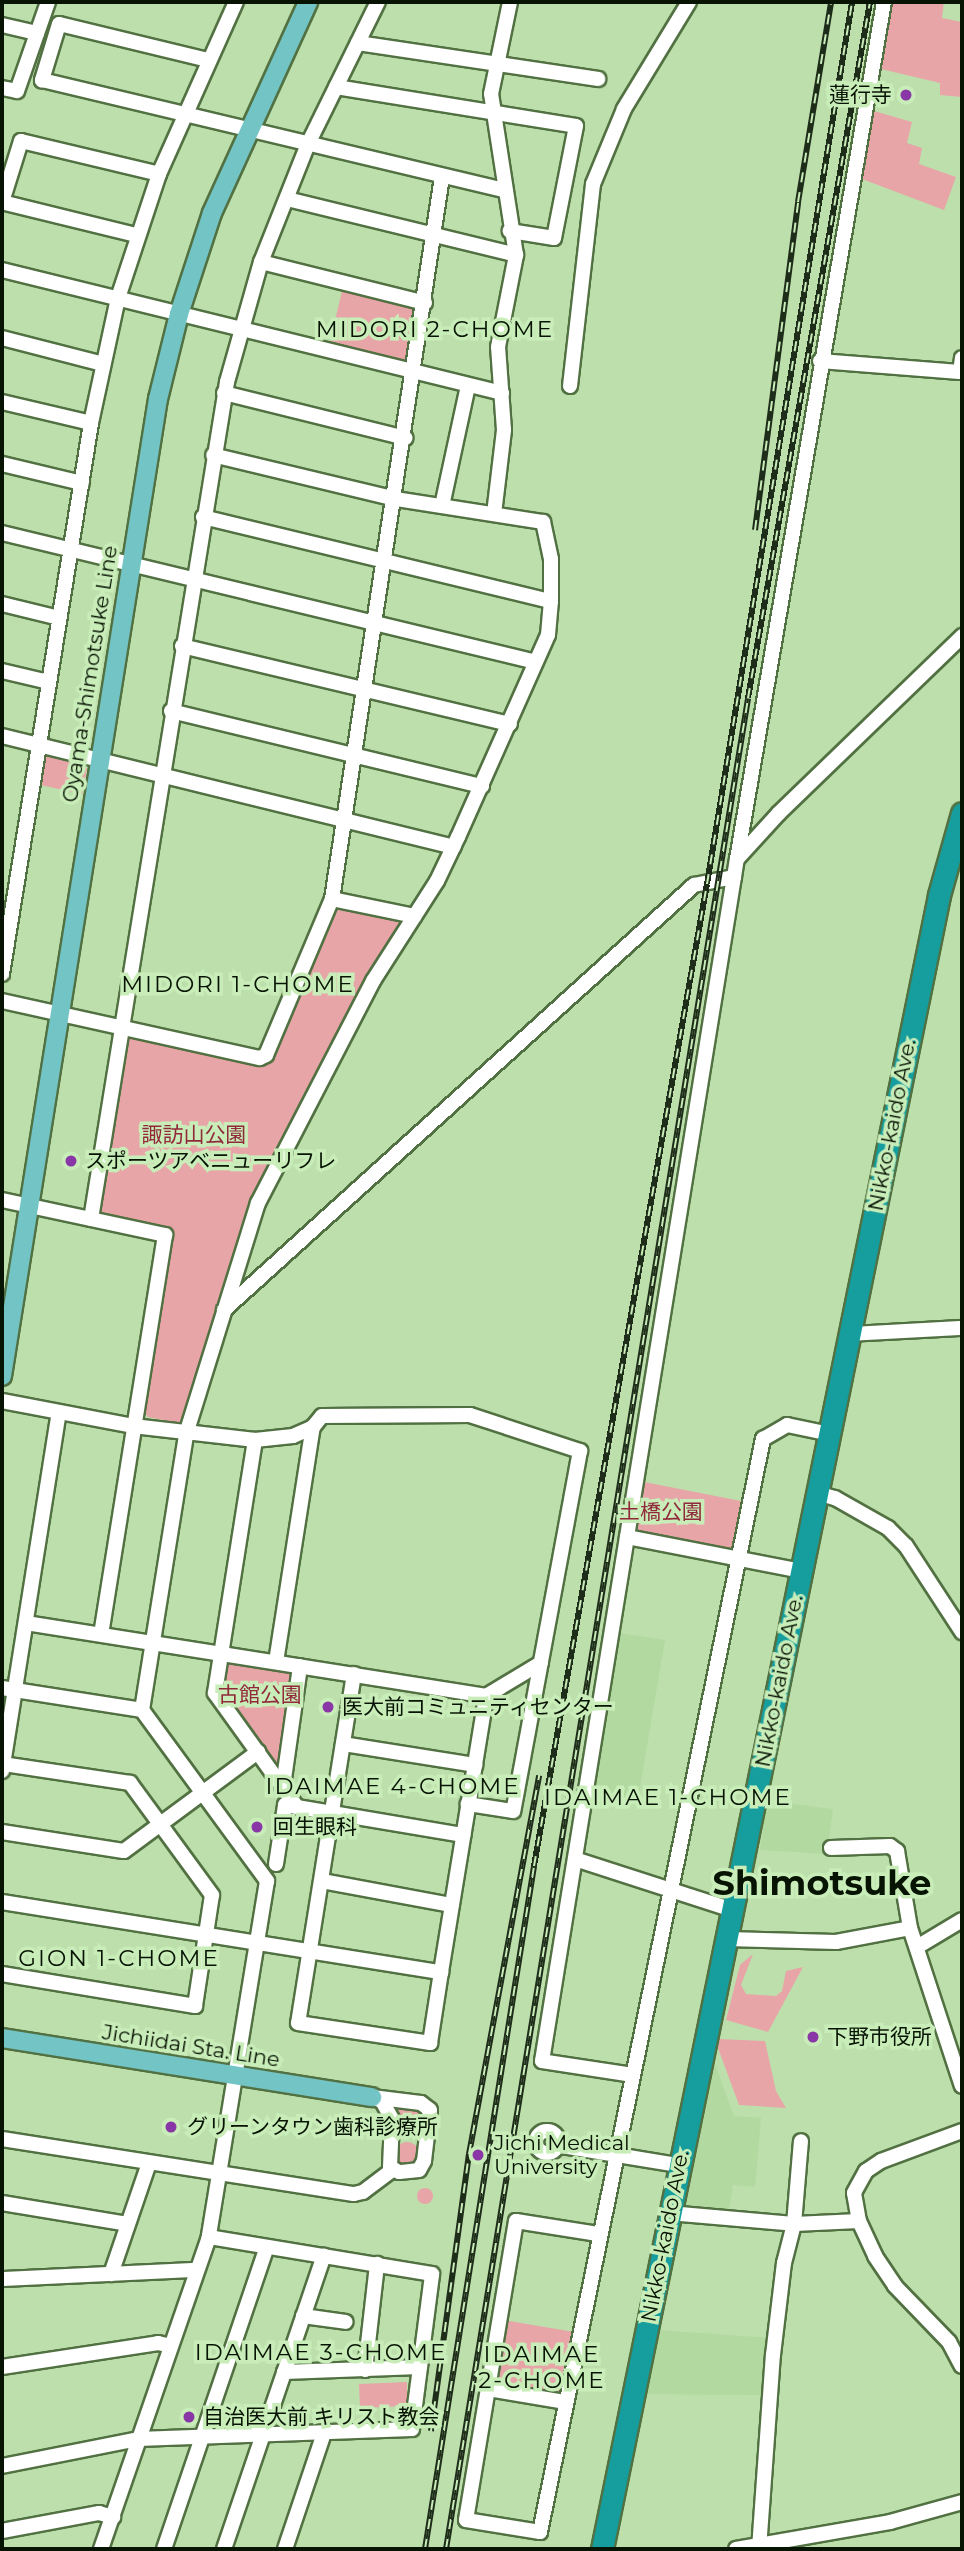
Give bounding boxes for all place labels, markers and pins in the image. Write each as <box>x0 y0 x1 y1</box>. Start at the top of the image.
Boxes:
place label: 蓮行寺 <box>829 82 892 108</box>
marker: 蓮行寺 <box>898 87 914 103</box>
place label: スポーツアベニューリフレ <box>85 1148 337 1174</box>
marker: スポーツアベニューリフレ <box>63 1153 79 1169</box>
place label: 医大前コミュニティセンター <box>342 1694 615 1720</box>
marker: 医大前コミュニティセンター <box>320 1699 336 1715</box>
place label: 回生眼科 <box>273 1814 357 1840</box>
marker: 回生眼科 <box>247 1817 267 1837</box>
place label: 下野市役所 <box>827 2024 932 2050</box>
marker: 下野市役所 <box>805 2029 821 2045</box>
place label: グリーンタウン歯科診療所 <box>187 2114 439 2140</box>
marker: グリーンタウン歯科診療所 <box>161 2117 181 2137</box>
place label: Jichi Medical University <box>494 2130 630 2180</box>
marker: Jichi Medical University <box>468 2145 488 2165</box>
place label: 自治医大前 キリスト教会 <box>203 2404 440 2430</box>
marker: 自治医大前 キリスト教会 <box>181 2409 197 2425</box>

